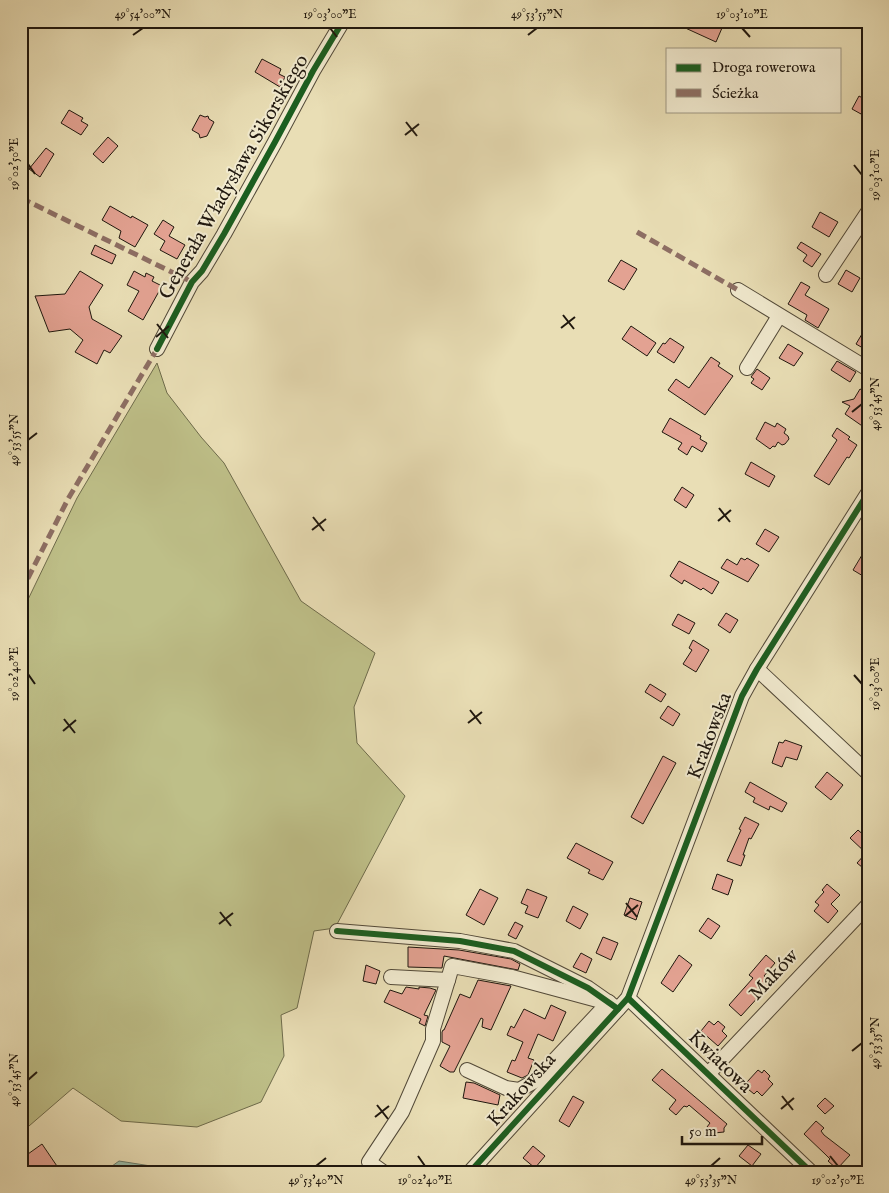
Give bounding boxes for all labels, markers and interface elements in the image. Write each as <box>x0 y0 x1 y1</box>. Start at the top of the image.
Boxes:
text: 49°54'00"N <box>115 7 172 22</box>
text: 19°03'00"E <box>303 7 357 22</box>
text: 49°53'55"N <box>511 7 564 22</box>
text: 19°03'10"E <box>716 7 768 22</box>
legend <box>666 48 842 112</box>
street label: Generała Władysława Sikorskiego <box>154 50 315 304</box>
text: Droga rowerowa <box>712 58 816 77</box>
text: Ścieżka <box>712 84 759 103</box>
text: 19°02'50"E <box>7 138 22 190</box>
text: 19°03'10"E <box>868 149 883 201</box>
text: 49°53'45"N <box>868 377 883 431</box>
text: 49°53'55"N <box>7 413 22 466</box>
text: 19°02'40"E <box>7 647 22 701</box>
text: 19°03'00"E <box>868 657 883 711</box>
street label: Krakowska <box>682 689 738 783</box>
street label: Maków <box>744 943 805 1006</box>
text: 49°53'35"N <box>868 1016 883 1069</box>
street label: Kwiatowa <box>682 1025 758 1099</box>
street label: Krakowska <box>482 1048 562 1132</box>
text: 49°53'45"N <box>7 1053 22 1107</box>
scale bar <box>682 1113 762 1145</box>
text: 50 m <box>689 1122 717 1141</box>
text: 49°53'40"N <box>288 1173 344 1188</box>
text: 19°02'40"E <box>398 1173 452 1188</box>
text: 49°53'35"N <box>685 1173 738 1188</box>
text: 19°02'50"E <box>812 1173 864 1188</box>

